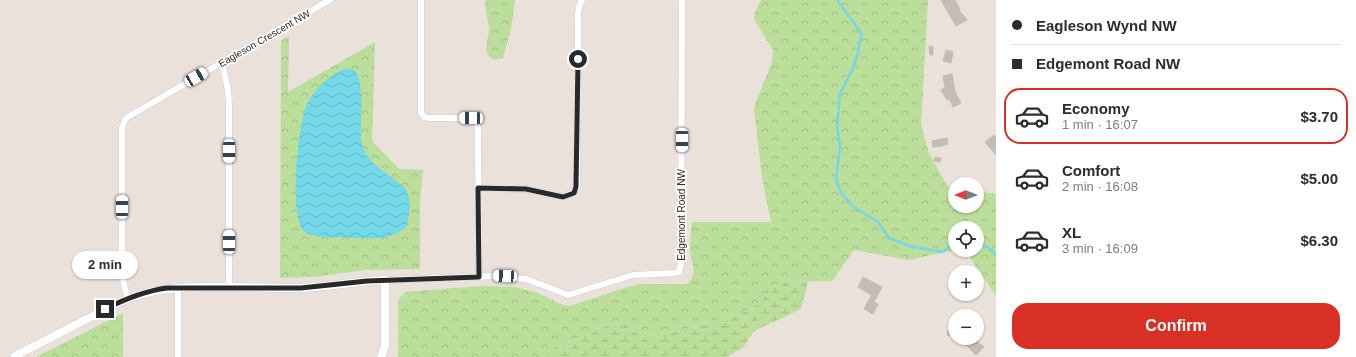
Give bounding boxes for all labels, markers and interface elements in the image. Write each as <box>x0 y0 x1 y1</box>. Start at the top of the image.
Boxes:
street label: Eagleson Crescent NW <box>216 7 312 69</box>
text: Eagleson Wynd NW <box>1036 17 1177 34</box>
route start <box>569 50 587 68</box>
text: Edgemont Road NW <box>1036 55 1180 72</box>
car <box>183 66 209 88</box>
icon: car <box>1014 98 1050 134</box>
text: Economy <box>1062 100 1130 117</box>
text: $3.70 <box>1300 108 1338 125</box>
car <box>459 112 483 124</box>
text: 1 min · 16:07 <box>1062 117 1138 132</box>
car <box>676 128 688 152</box>
car <box>223 139 235 163</box>
icon: car <box>1014 160 1050 196</box>
text: Comfort <box>1062 162 1120 179</box>
street label: Edgemont Road NW <box>676 169 687 261</box>
text: $5.00 <box>1300 170 1338 187</box>
north arrow <box>948 177 984 213</box>
map controls <box>948 177 984 345</box>
text: 2 min · 16:08 <box>1062 179 1138 194</box>
car <box>116 195 128 219</box>
button: locate <box>948 221 984 257</box>
icon: car <box>1014 222 1050 258</box>
text: XL <box>1062 224 1081 241</box>
car <box>223 230 235 254</box>
text: $6.30 <box>1300 232 1338 249</box>
text: 3 min · 16:09 <box>1062 241 1138 256</box>
callout: 2 min <box>72 251 138 279</box>
text: 2 min <box>88 257 122 272</box>
button: + <box>948 265 984 301</box>
car <box>493 269 517 283</box>
route end <box>96 300 114 318</box>
button: Confirm <box>1012 303 1340 349</box>
button: − <box>948 309 984 345</box>

